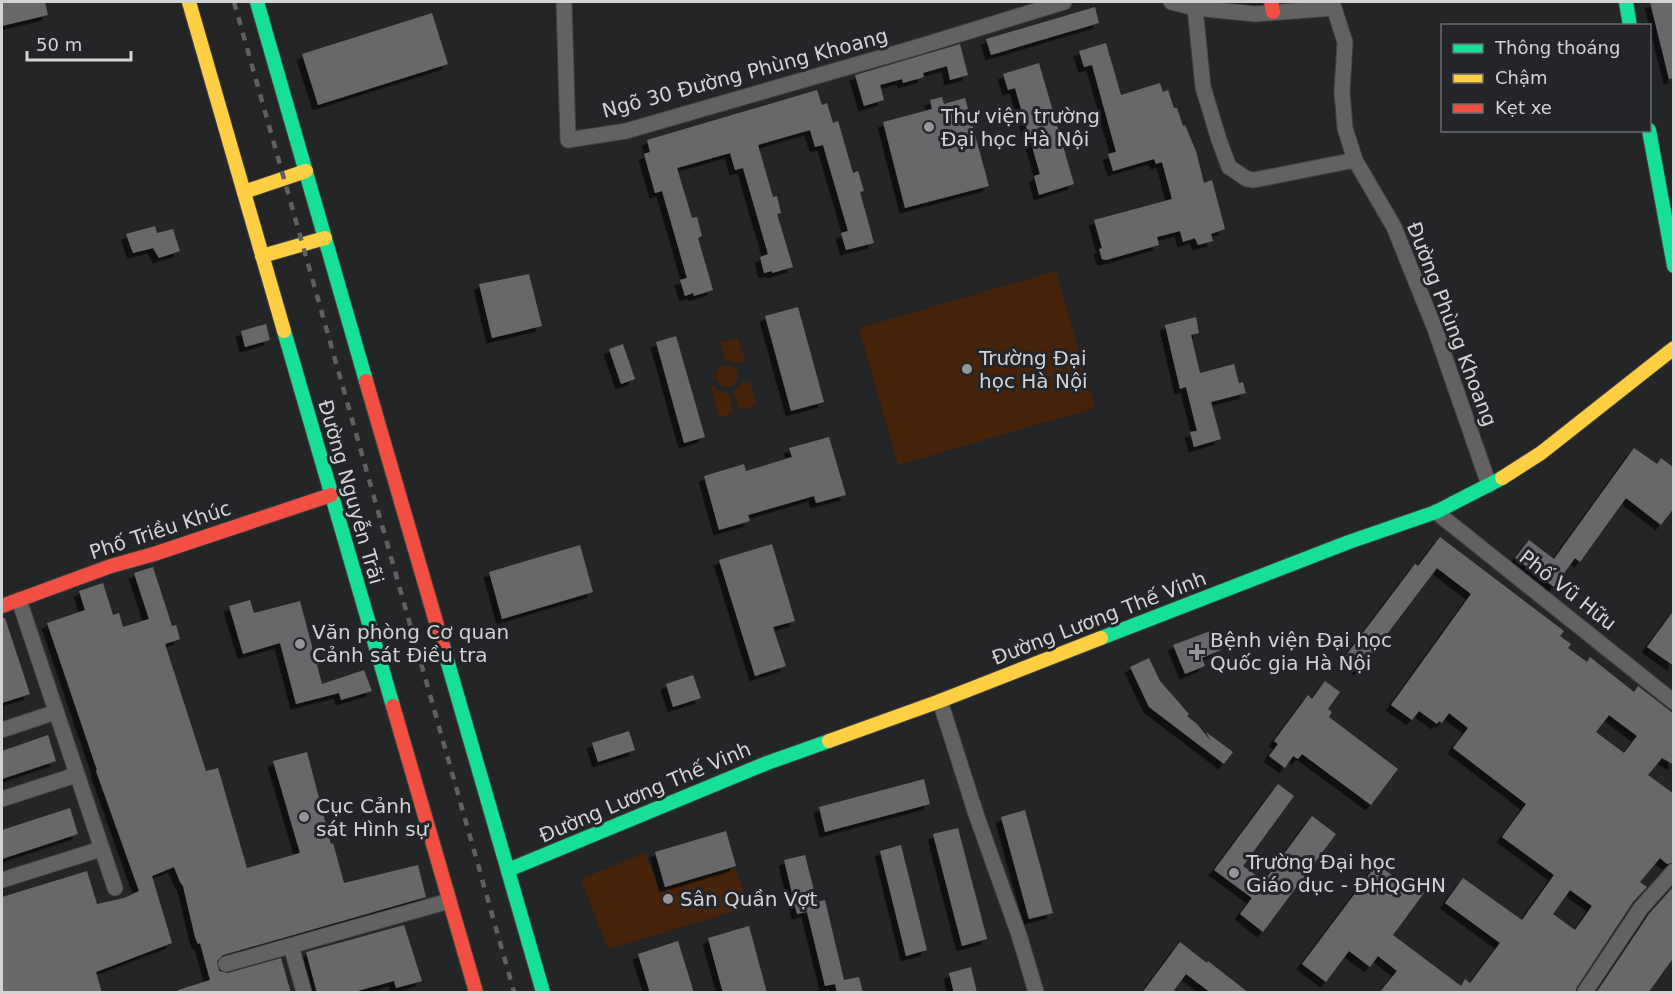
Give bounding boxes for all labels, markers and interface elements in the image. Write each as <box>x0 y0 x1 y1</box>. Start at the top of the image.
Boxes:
street label: Ngõ 30 Đường Phùng Khoang <box>599 23 891 123</box>
scale bar <box>27 24 130 62</box>
legend <box>1441 24 1651 132</box>
text: 50 m <box>36 34 82 55</box>
text: Thông thoáng <box>1494 37 1620 58</box>
text: Chậm <box>1495 67 1548 88</box>
text: Kẹt xe <box>1495 97 1552 118</box>
place label: Thư viện trường Đại học Hà Nội <box>940 104 1100 151</box>
marker: Thư viện trường Đại học Hà Nội <box>922 120 936 134</box>
street label: Đường Phùng Khoang <box>1402 218 1502 430</box>
place label: Trường Đại học Hà Nội <box>978 346 1088 393</box>
marker: Trường Đại học Hà Nội <box>960 362 974 376</box>
street label: Đường Nguyễn Trãi <box>313 397 389 587</box>
street label: Phố Triều Khúc <box>86 496 234 564</box>
street label: Phố Vũ Hữu <box>1515 545 1621 635</box>
street label: Đường Lương Thế Vinh <box>988 566 1210 670</box>
place label: Văn phòng Cơ quan Cảnh sát Điều tra <box>312 620 509 667</box>
place label: Bệnh viện Đại học Quốc gia Hà Nội <box>1210 628 1392 675</box>
marker: Văn phòng Cơ quan Cảnh sát Điều tra <box>293 637 307 651</box>
marker: Bệnh viện Đại học Quốc gia Hà Nội <box>1188 643 1206 661</box>
street label: Đường Lương Thế Vinh <box>536 736 754 848</box>
place label: Cục Cảnh sát Hình sự <box>316 794 430 841</box>
marker: Cục Cảnh sát Hình sự <box>297 810 311 824</box>
place label: Trường Đại học Giáo dục - ĐHQGHN <box>1245 850 1446 897</box>
marker: Trường Đại học Giáo dục - ĐHQGHN <box>1227 866 1241 880</box>
place label: Sân Quần Vợt <box>680 887 818 911</box>
marker: Sân Quần Vợt <box>661 892 675 906</box>

